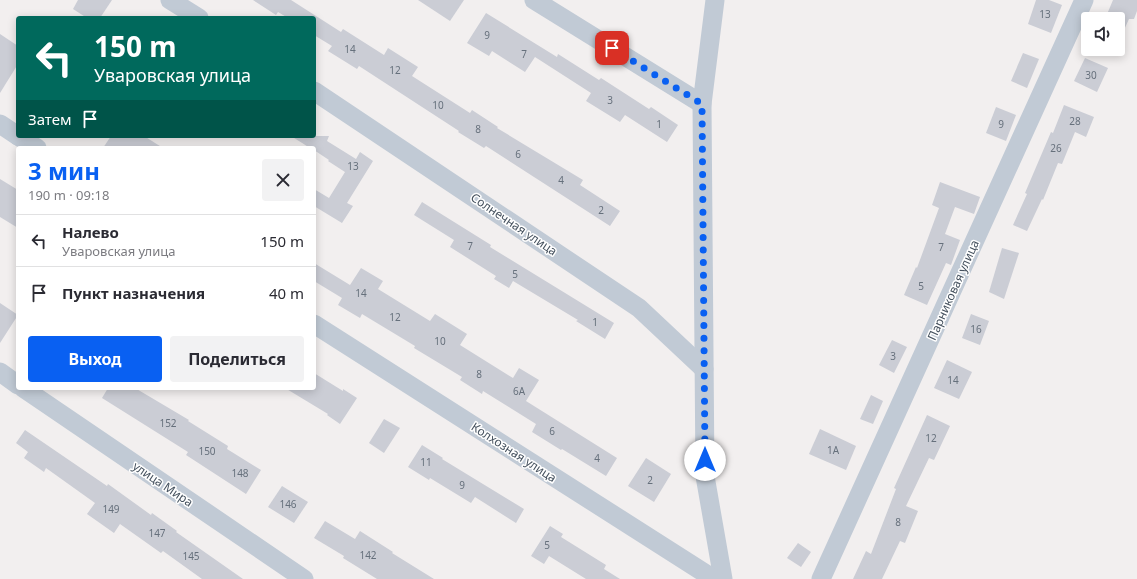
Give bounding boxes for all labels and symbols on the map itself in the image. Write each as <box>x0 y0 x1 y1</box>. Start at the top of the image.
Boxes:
house number: 13 <box>1039 7 1051 21</box>
house number: 9 <box>484 28 490 42</box>
pin <box>595 31 629 65</box>
house number: 14 <box>344 42 356 56</box>
house number: 7 <box>521 47 527 61</box>
house number: 12 <box>389 63 401 77</box>
house number: 30 <box>1085 68 1097 82</box>
house number: 3 <box>607 93 613 107</box>
house number: 10 <box>432 98 444 112</box>
house number: 28 <box>1069 114 1081 128</box>
house number: 1 <box>656 117 662 131</box>
house number: 9 <box>998 117 1004 131</box>
house number: 8 <box>475 122 481 136</box>
house number: 26 <box>1050 141 1062 155</box>
house number: 6 <box>515 147 521 161</box>
house number: 13 <box>347 159 359 173</box>
house number: 4 <box>558 173 564 187</box>
street label: Солнечная улица <box>467 189 561 259</box>
house number: 2 <box>598 203 604 217</box>
street label: Парниковая улица <box>923 237 983 343</box>
house number: 7 <box>467 239 473 253</box>
house number: 7 <box>938 240 944 254</box>
house number: 5 <box>512 267 518 281</box>
house number: 5 <box>918 279 924 293</box>
house number: 14 <box>355 286 367 300</box>
house number: 12 <box>389 310 401 324</box>
house number: 1 <box>592 315 598 329</box>
house number: 16 <box>970 322 982 336</box>
house number: 10 <box>434 334 446 348</box>
house number: 3 <box>890 349 896 363</box>
house number: 8 <box>476 367 482 381</box>
house number: 14 <box>947 373 959 387</box>
house number: 6А <box>513 384 526 398</box>
house number: 152 <box>159 416 177 430</box>
street label: Колхозная улица <box>468 418 560 486</box>
house number: 6 <box>549 424 555 438</box>
house number: 12 <box>925 431 937 445</box>
position arrow <box>684 439 726 481</box>
house number: 1А <box>827 443 840 457</box>
house number: 150 <box>198 444 216 458</box>
house number: 4 <box>594 451 600 465</box>
house number: 11 <box>420 455 432 469</box>
street label: улица Мира <box>129 458 197 510</box>
house number: 148 <box>231 466 249 480</box>
house number: 2 <box>647 473 653 487</box>
house number: 9 <box>459 478 465 492</box>
house number: 146 <box>279 497 297 511</box>
house number: 149 <box>102 502 120 516</box>
house number: 8 <box>895 515 901 529</box>
house number: 147 <box>148 526 166 540</box>
house number: 5 <box>544 538 550 552</box>
house number: 142 <box>359 548 377 562</box>
house number: 145 <box>182 549 200 563</box>

